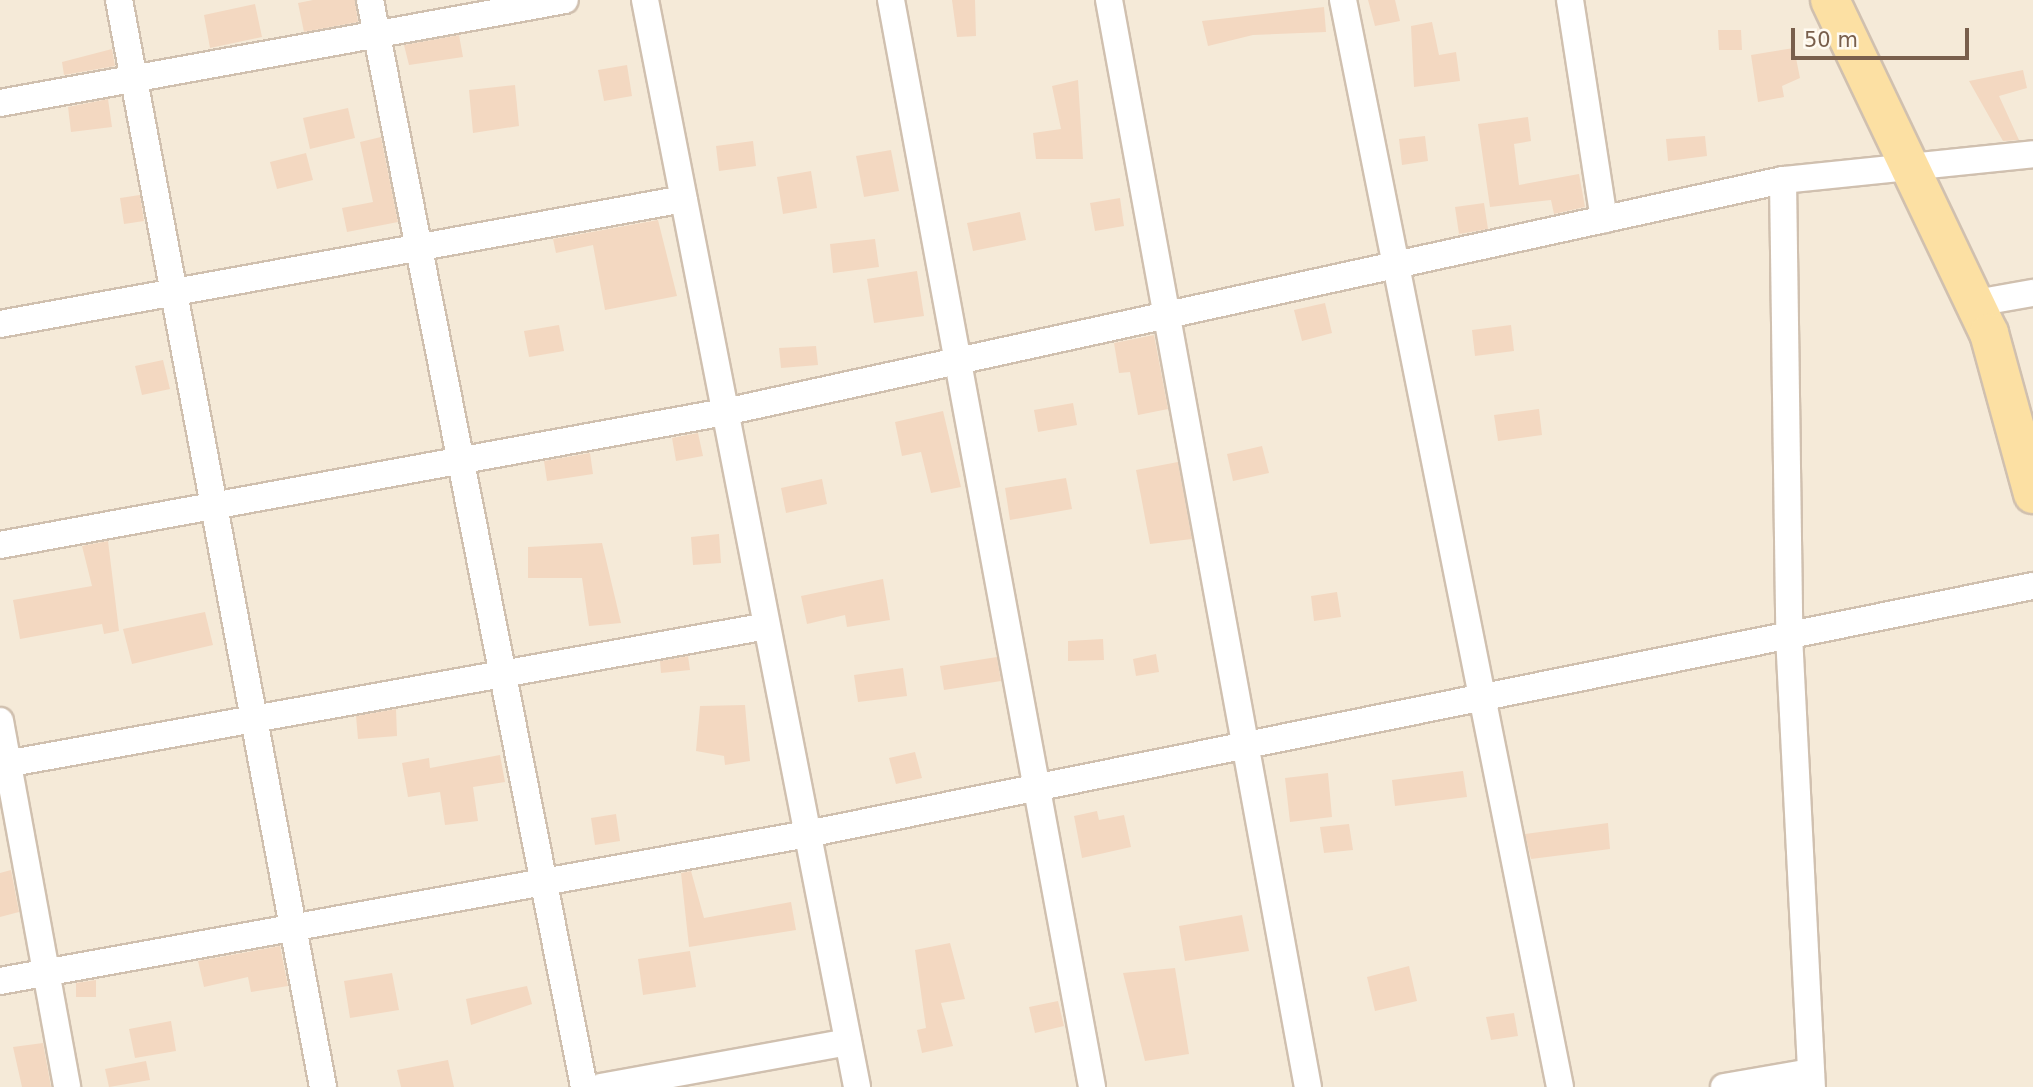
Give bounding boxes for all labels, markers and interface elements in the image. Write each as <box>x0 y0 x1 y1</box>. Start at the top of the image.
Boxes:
scale bar <box>1795 14 1974 58</box>
text: 50 m <box>1804 28 1858 52</box>

